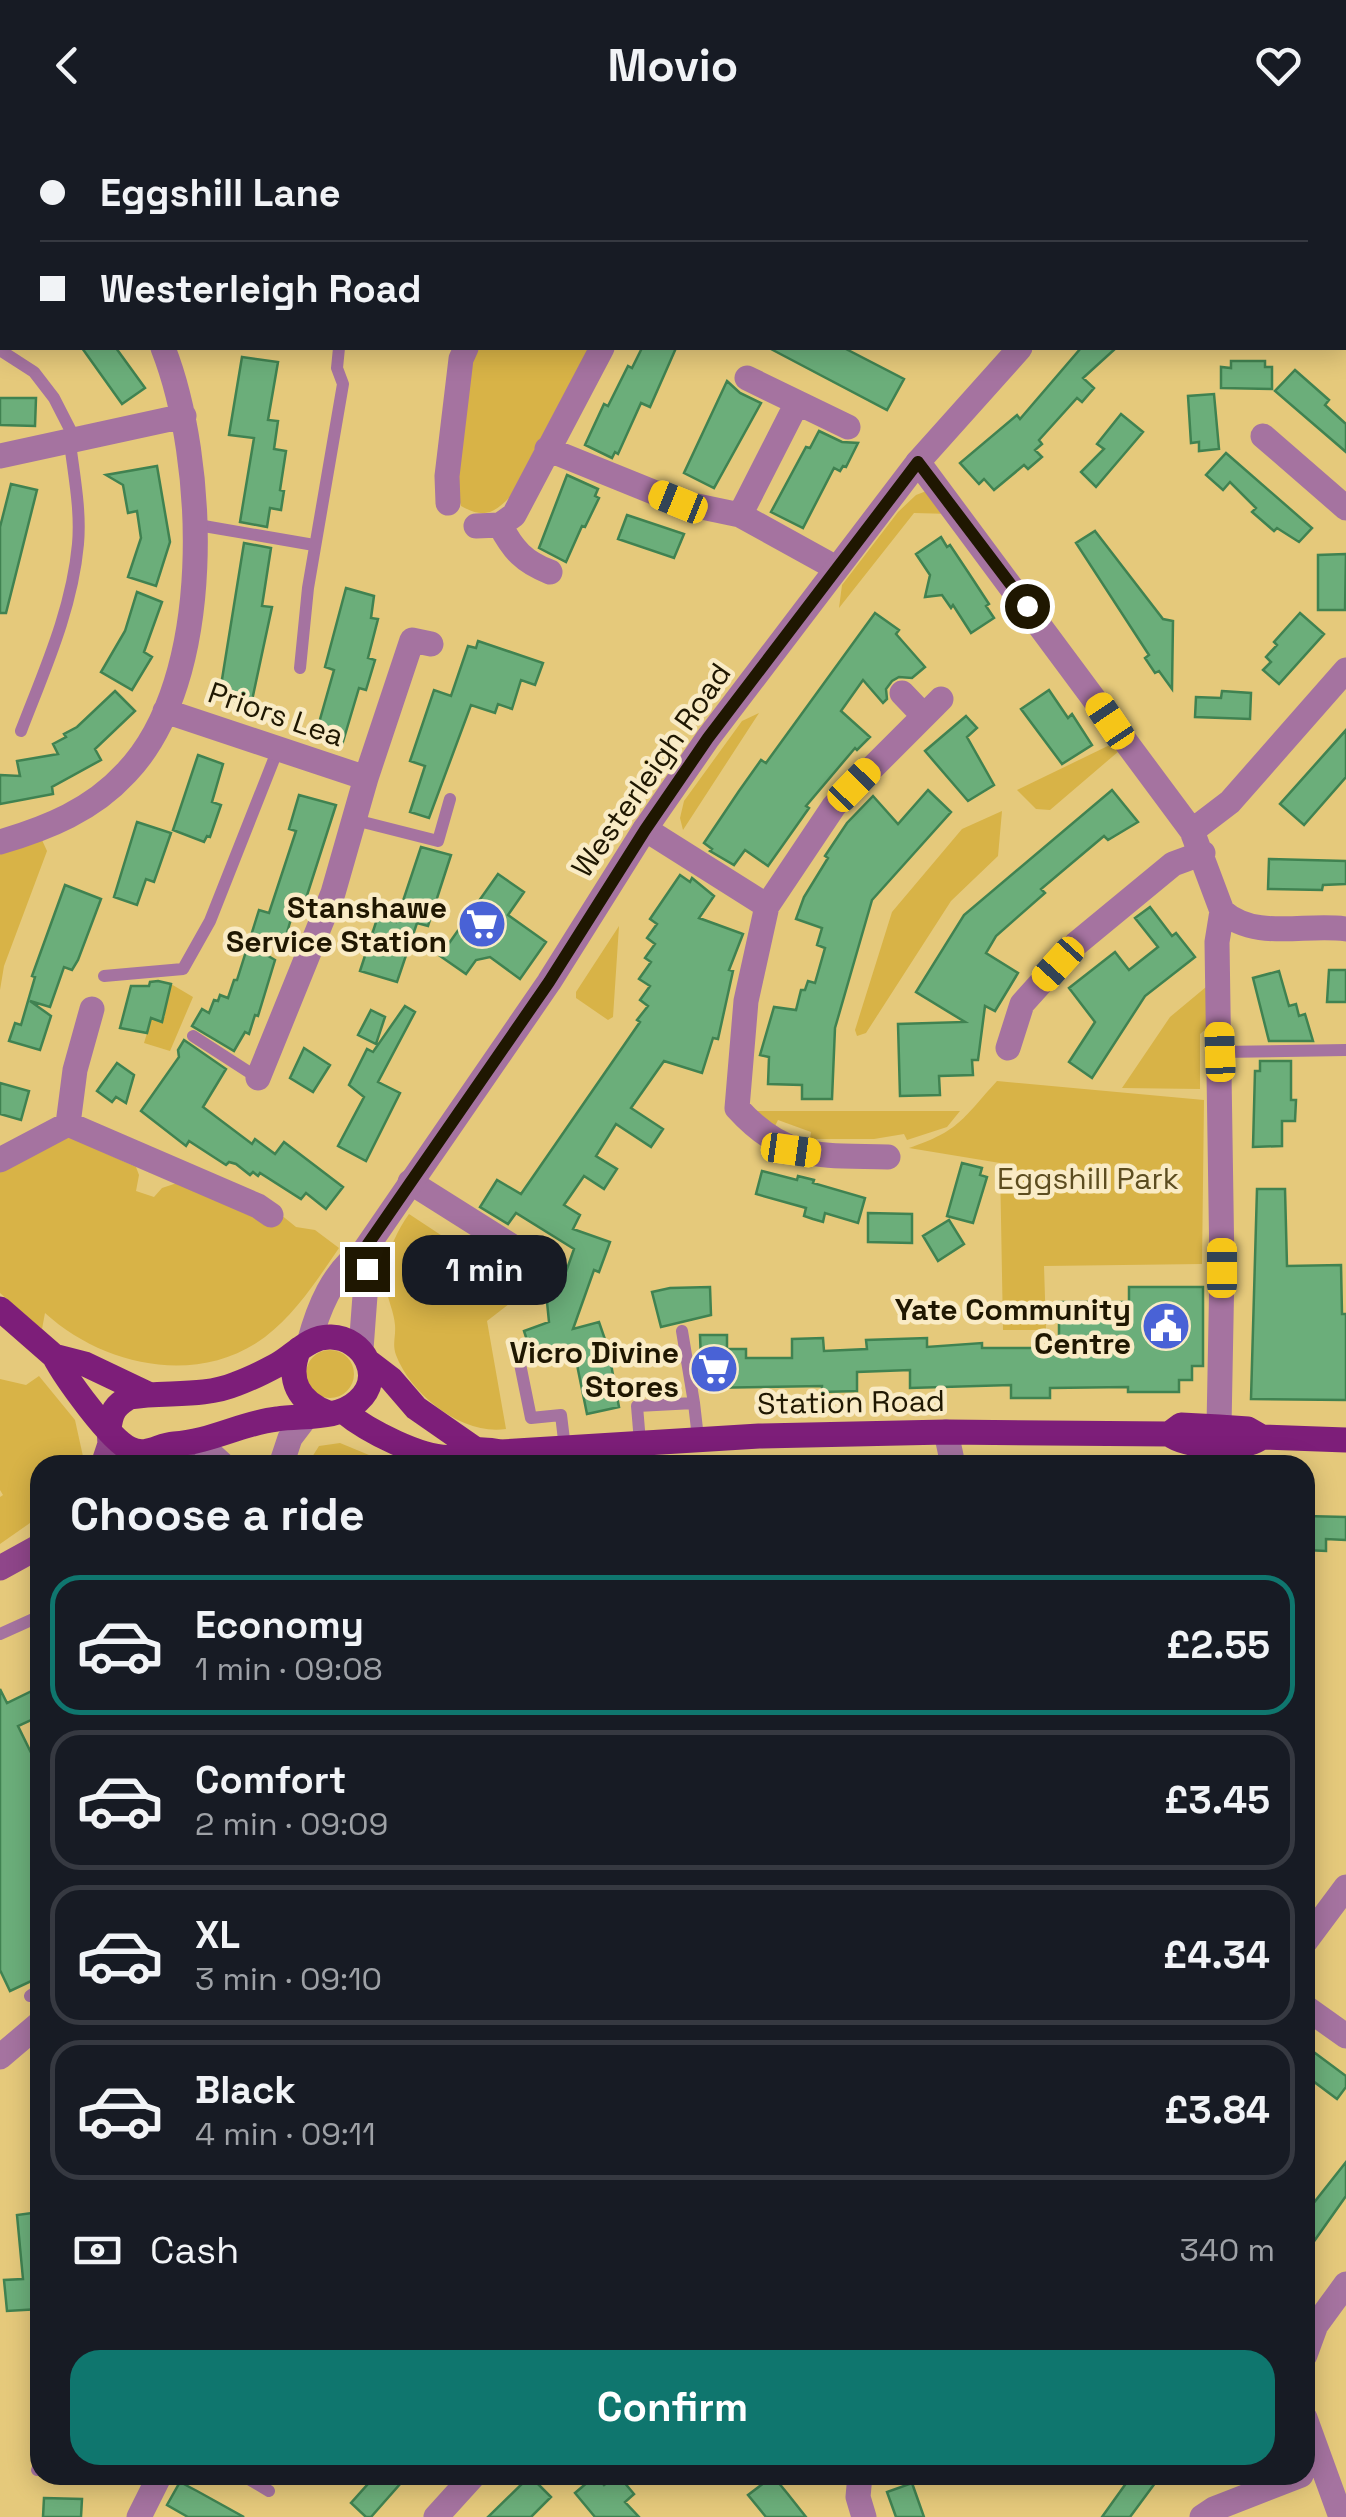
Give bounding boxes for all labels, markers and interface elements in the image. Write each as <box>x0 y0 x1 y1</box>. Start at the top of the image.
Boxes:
text: Movio <box>608 37 738 94</box>
icon: back <box>40 38 95 93</box>
icon: heart <box>1251 38 1306 93</box>
text: Eggshill Lane <box>100 169 341 217</box>
text: Westerleigh Road <box>100 265 422 313</box>
car <box>645 477 711 527</box>
route start <box>1005 584 1050 629</box>
street label: Westerleigh Road <box>563 655 739 885</box>
street label: Priors Lea <box>203 673 349 755</box>
car <box>1081 688 1139 754</box>
car <box>822 753 886 817</box>
place label: Stanshawe Service Station <box>226 888 447 961</box>
supermarket icon: Stanshawe Service Station <box>456 898 508 950</box>
car <box>1027 932 1089 996</box>
car <box>1204 1021 1236 1083</box>
car <box>759 1131 823 1169</box>
park label: Eggshill Park <box>997 1159 1179 1198</box>
callout: 1 min <box>402 1234 567 1304</box>
car <box>1207 1238 1237 1298</box>
route end <box>345 1247 390 1292</box>
text: 1 min <box>445 1250 524 1290</box>
place label: Yate Community Centre <box>895 1290 1131 1363</box>
public building icon: Yate Community Centre <box>1140 1300 1192 1352</box>
place label: Vicro Divine Stores <box>509 1333 679 1406</box>
supermarket icon: Vicro Divine Stores <box>688 1343 740 1395</box>
street label: Station Road <box>757 1381 945 1423</box>
text: Choose a ride <box>70 1486 365 1543</box>
icon: car <box>75 1600 165 1690</box>
text: Economy <box>195 1601 364 1649</box>
text: £2.55 <box>1166 1621 1270 1669</box>
text: 1 min · 09:08 <box>195 1649 383 1689</box>
icon: car <box>75 1755 165 1845</box>
text: Comfort <box>195 1756 346 1804</box>
text: £3.45 <box>1164 1776 1270 1824</box>
text: 2 min · 09:09 <box>195 1804 388 1844</box>
icon: car <box>75 1910 165 2000</box>
text: XL <box>195 1911 240 1959</box>
text: £4.34 <box>1163 1931 1270 1979</box>
text: 3 min · 09:10 <box>195 1959 382 1999</box>
icon: car <box>75 2065 165 2155</box>
text: Black <box>195 2066 296 2114</box>
text: £3.84 <box>1164 2086 1270 2134</box>
text: 4 min · 09:11 <box>195 2114 376 2154</box>
icon: cash <box>70 2223 125 2278</box>
text: Cash <box>150 2226 239 2274</box>
text: 340 m <box>1179 2230 1275 2270</box>
button: Confirm <box>70 2350 1275 2465</box>

